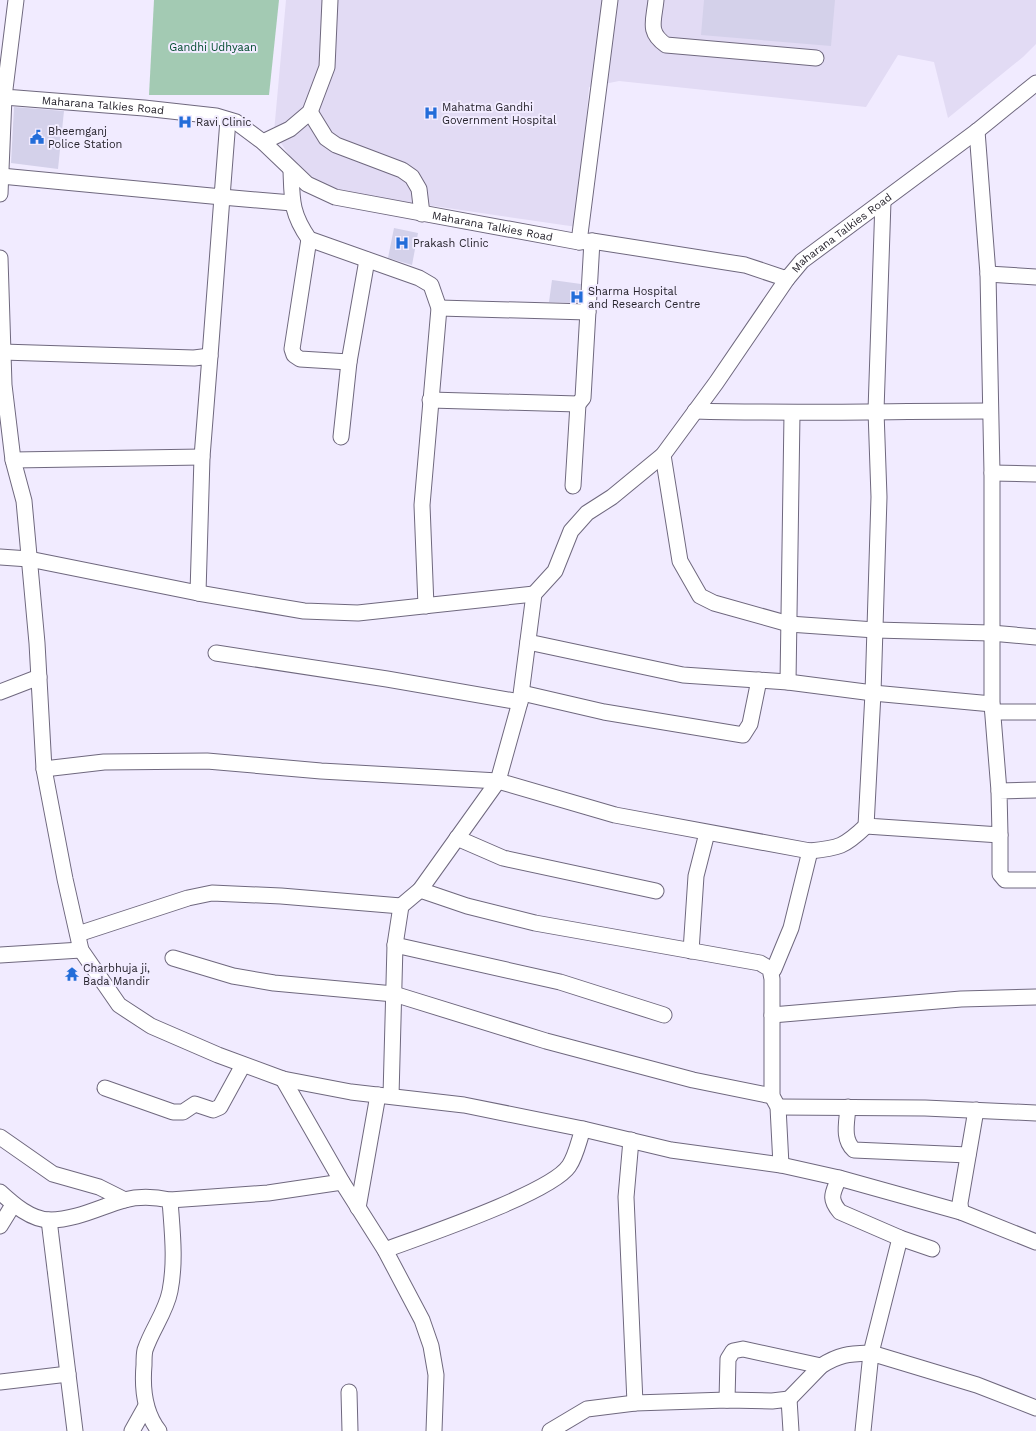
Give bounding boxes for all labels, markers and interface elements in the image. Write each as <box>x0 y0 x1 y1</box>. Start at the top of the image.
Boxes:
park label: Gandhi Udhyaan <box>169 41 257 54</box>
street label: Maharana Talkies Road <box>41 93 165 117</box>
place label: Mahatma Gandhi Government Hospital <box>442 101 557 127</box>
hospital icon: Mahatma Gandhi Government Hospital <box>423 105 439 121</box>
hospital icon: Ravi Clinic <box>177 114 193 130</box>
place label: Ravi Clinic <box>196 116 251 129</box>
place label: Bheemganj Police Station <box>48 125 122 151</box>
public building icon: Bheemganj Police Station <box>29 129 45 145</box>
street label: Maharana Talkies Road <box>789 190 894 275</box>
street label: Maharana Talkies Road <box>431 209 554 244</box>
hospital icon: Prakash Clinic <box>394 235 410 251</box>
place label: Prakash Clinic <box>413 237 489 250</box>
place label: Sharma Hospital and Research Centre <box>588 285 700 311</box>
hospital icon: Sharma Hospital and Research Centre <box>569 289 585 305</box>
place label: Charbhuja ji, Bada Mandir <box>83 962 150 988</box>
temple icon: Charbhuja ji, Bada Mandir <box>64 966 80 982</box>

